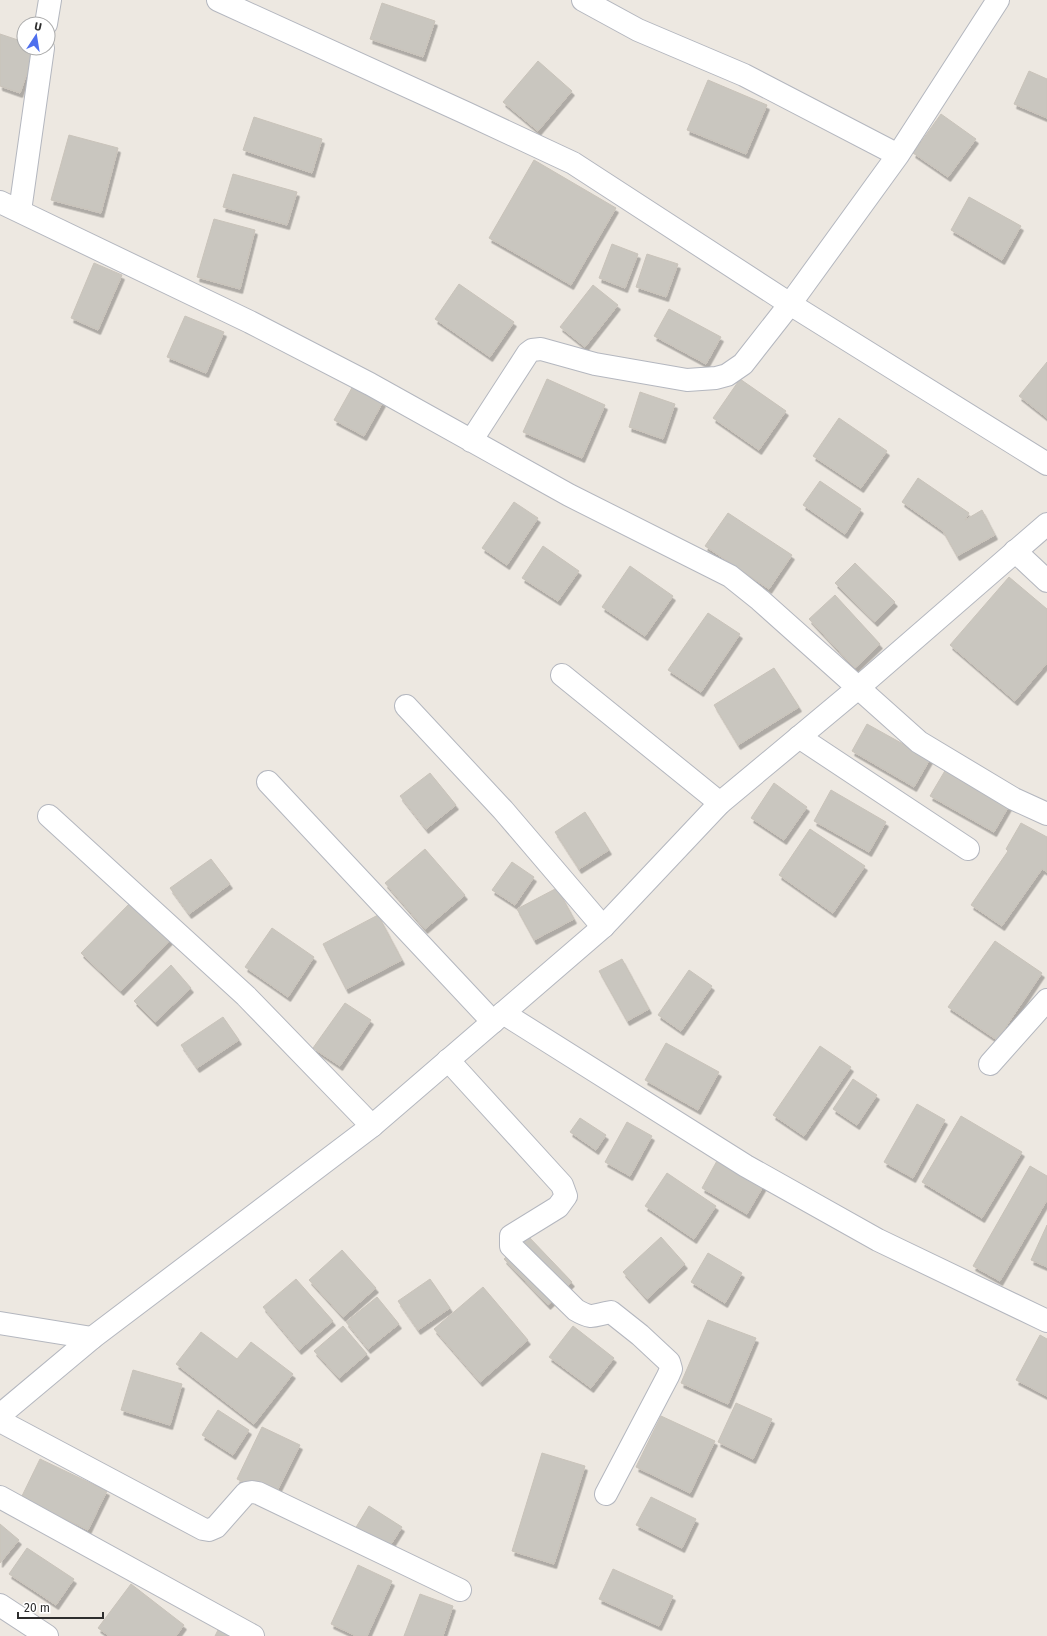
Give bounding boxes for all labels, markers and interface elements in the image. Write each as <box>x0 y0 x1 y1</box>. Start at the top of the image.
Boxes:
north arrow <box>16 16 56 56</box>
text: U <box>33 20 43 34</box>
scale bar <box>18 1594 103 1620</box>
text: 20 m <box>24 1601 50 1615</box>

